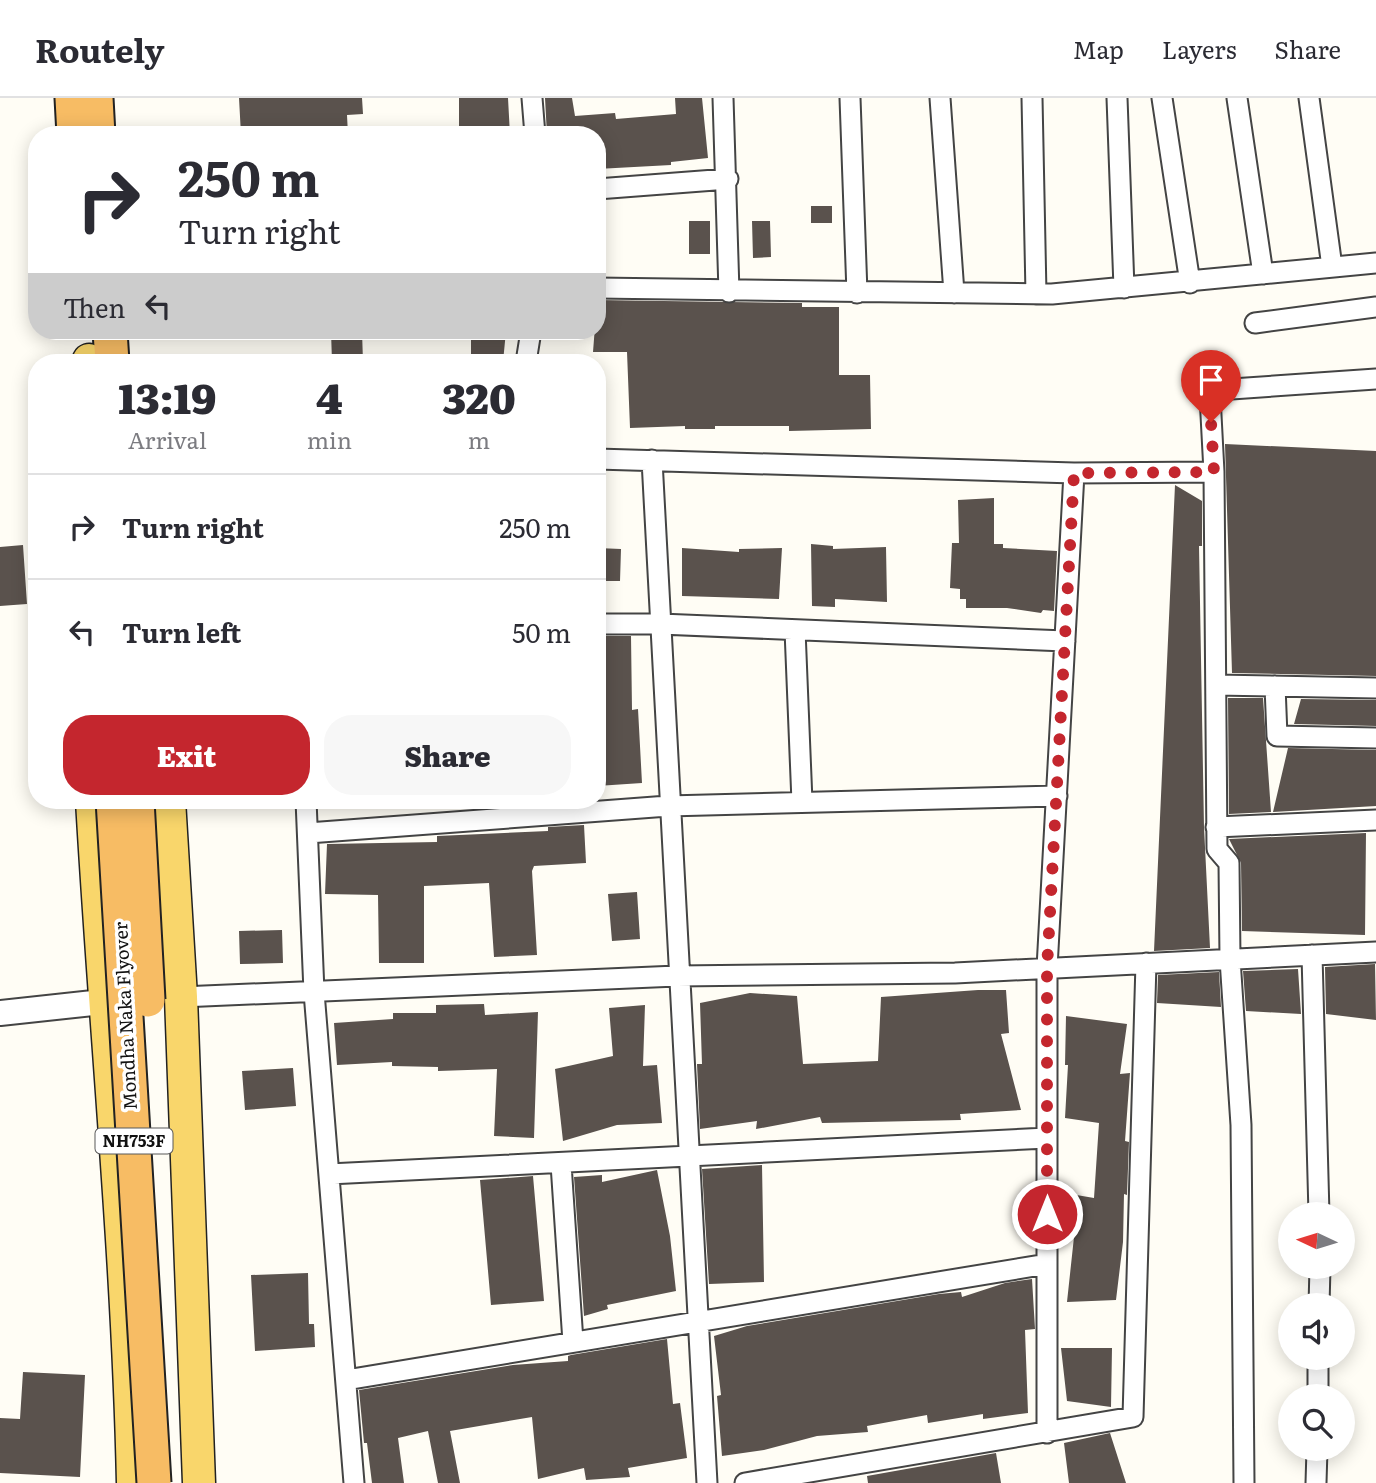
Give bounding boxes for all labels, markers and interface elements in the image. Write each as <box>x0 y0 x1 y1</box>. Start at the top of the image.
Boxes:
text: Routely <box>35 24 164 73</box>
text: Map <box>1073 31 1124 66</box>
text: Layers <box>1162 31 1236 66</box>
text: Share <box>1274 31 1341 66</box>
text: 250 m <box>178 139 320 212</box>
icon: right <box>63 154 154 245</box>
text: Turn right <box>178 206 340 254</box>
text: Then <box>63 287 125 326</box>
icon: left <box>139 287 177 325</box>
pin <box>1181 350 1241 422</box>
icon: arrive <box>1192 361 1230 399</box>
text: 13:19 <box>118 365 216 427</box>
text: 4 <box>316 365 343 427</box>
text: 320 <box>442 365 516 427</box>
text: Arrival <box>128 422 207 456</box>
text: min <box>307 422 352 456</box>
text: m <box>468 422 490 456</box>
text: Turn right <box>122 507 264 546</box>
text: 250 m <box>499 507 571 546</box>
icon: right <box>63 508 101 546</box>
text: Turn left <box>122 612 241 651</box>
text: 50 m <box>512 612 571 651</box>
icon: left <box>63 613 101 651</box>
button: Exit <box>63 715 310 795</box>
button: Share <box>324 715 571 795</box>
street label: Mondha Naka Flyover <box>106 921 143 1111</box>
road number: NH753F <box>96 1128 172 1154</box>
position arrow <box>1010 1177 1084 1251</box>
north arrow <box>1278 1202 1354 1279</box>
map controls <box>1278 1202 1355 1461</box>
button: sound <box>1278 1293 1355 1370</box>
button: search <box>1278 1384 1355 1461</box>

